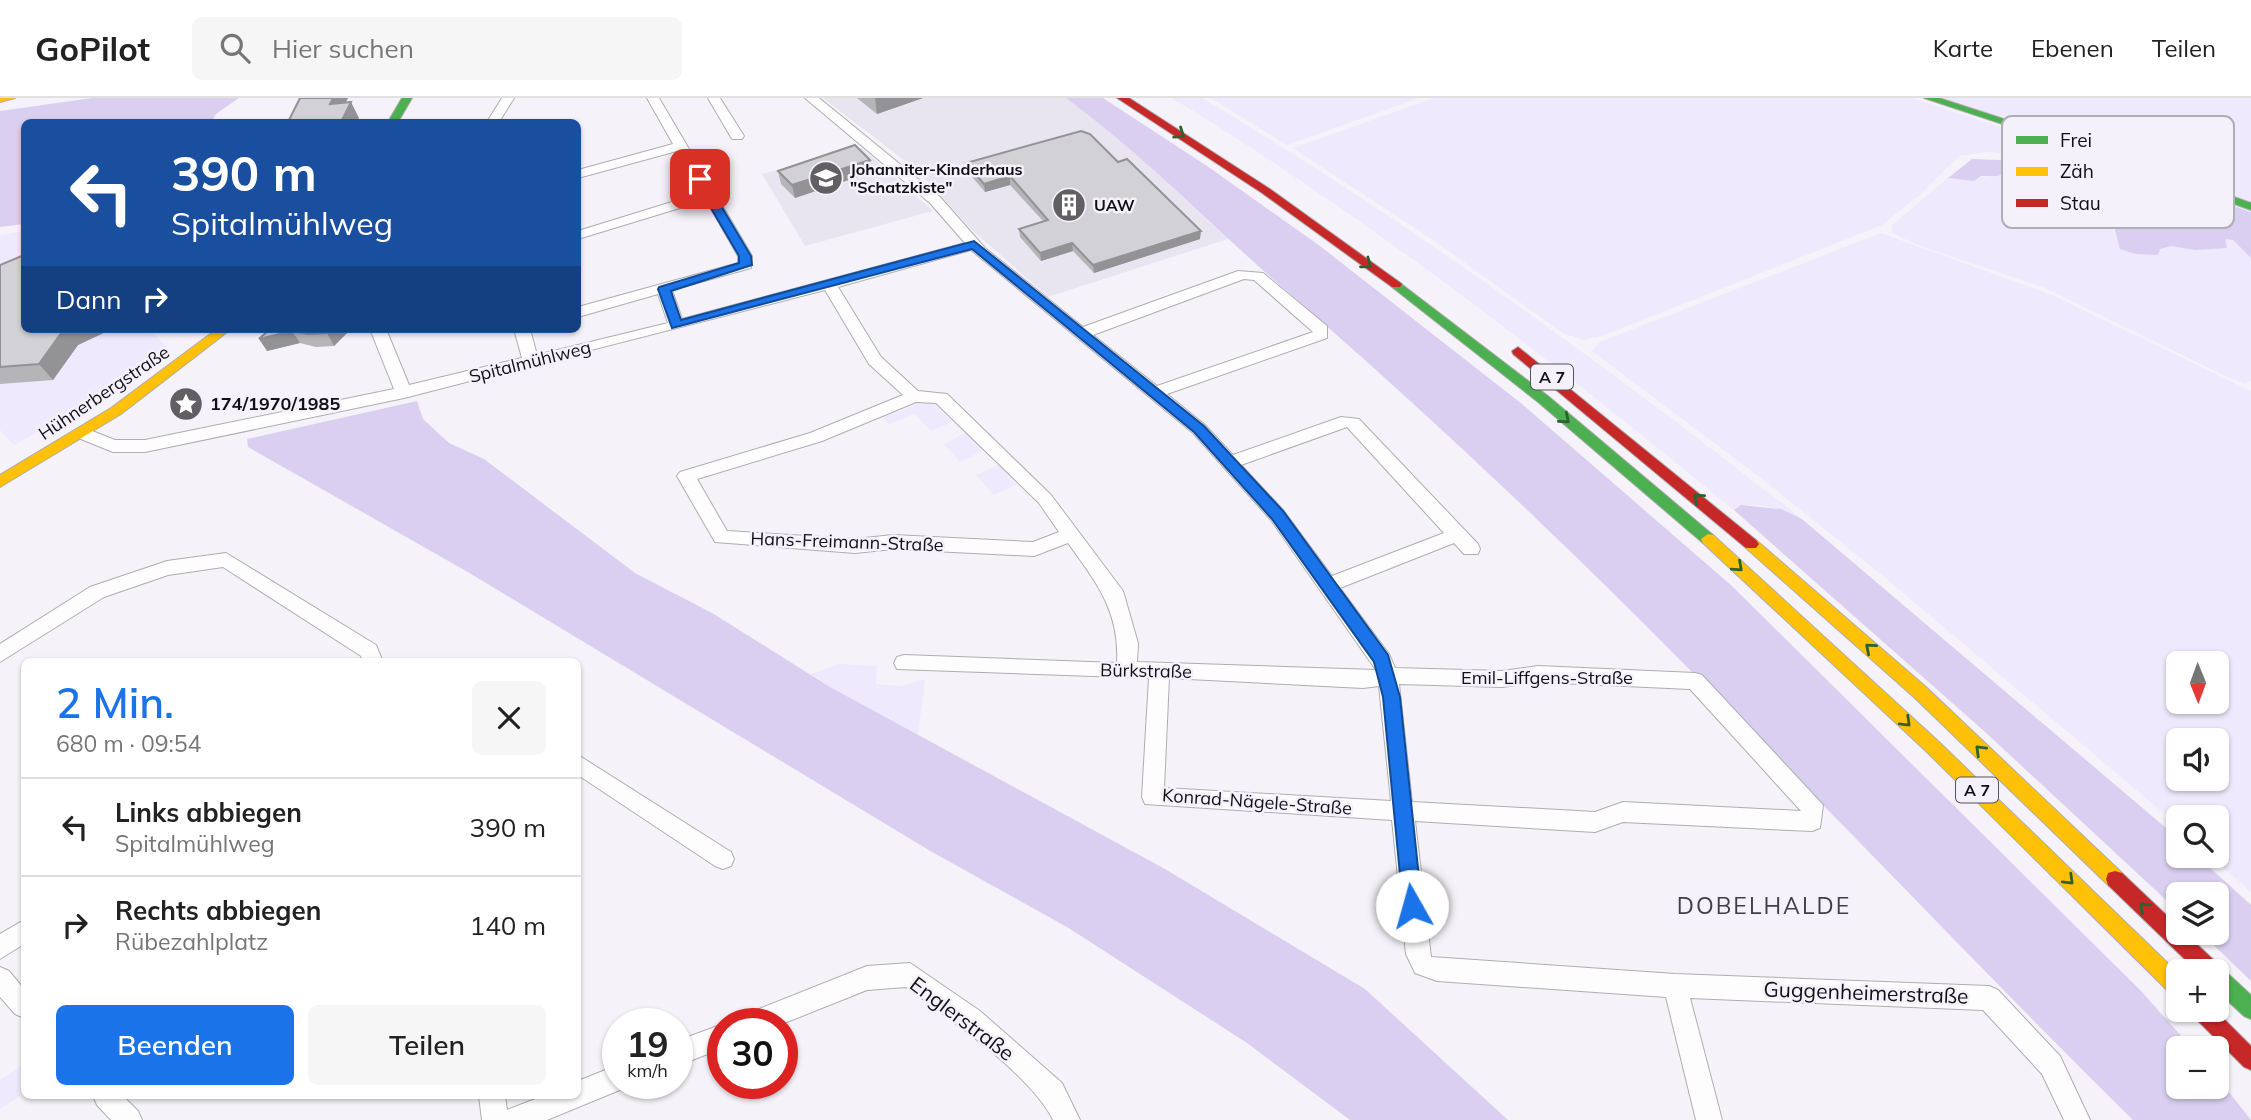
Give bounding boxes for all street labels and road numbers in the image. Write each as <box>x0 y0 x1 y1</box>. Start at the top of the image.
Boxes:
street label: Spitalmühlweg <box>467 335 593 388</box>
street label: Hühnerbergstraße <box>34 340 174 445</box>
road number: A 7 <box>1531 364 1573 390</box>
street label: Hans-Freimann-Straße <box>750 527 944 556</box>
street label: Bürkstraße <box>1100 658 1192 683</box>
street label: Emil-Liffgens-Straße <box>1461 666 1633 689</box>
road number: A 7 <box>1956 778 1998 803</box>
street label: Konrad-Nägele-Straße <box>1161 783 1353 820</box>
street label: Englerstraße <box>905 971 1020 1066</box>
street label: Guggenheimerstraße <box>1763 975 1969 1009</box>

